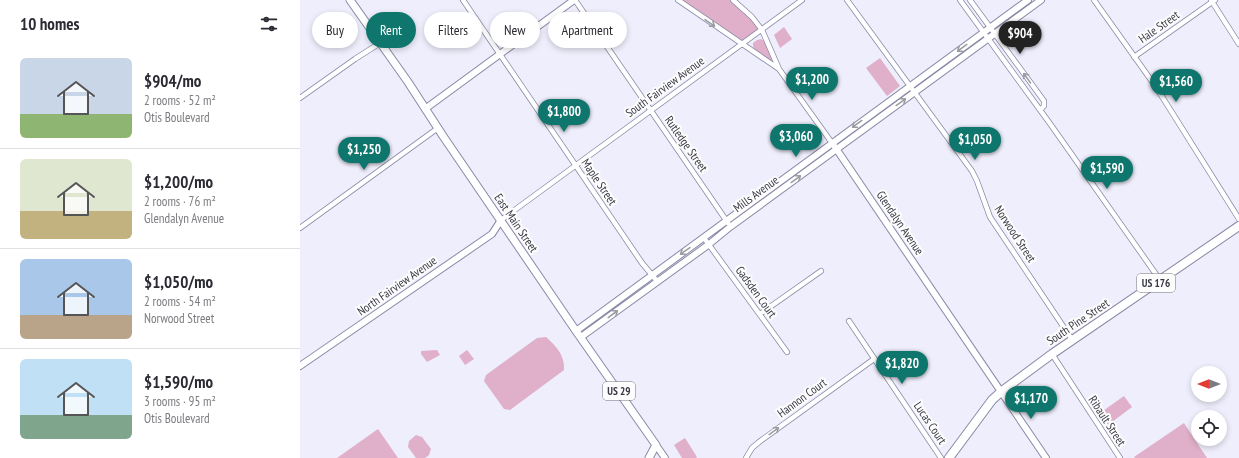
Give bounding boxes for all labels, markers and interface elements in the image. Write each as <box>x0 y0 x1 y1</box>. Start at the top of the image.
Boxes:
street label: Hale Street <box>1135 7 1183 46</box>
chip: Buy <box>312 12 358 48</box>
chip: Rent <box>366 12 416 48</box>
chip: Filters <box>424 12 482 48</box>
chip: New <box>490 12 540 48</box>
chip: Apartment <box>548 12 627 48</box>
text: 10 homes <box>20 13 79 35</box>
icon: filters <box>258 13 280 35</box>
one-way arrow <box>705 18 716 27</box>
pin: $904 <box>996 21 1044 55</box>
text: $904 <box>1008 25 1032 42</box>
one-way arrow <box>957 43 968 52</box>
street label: South Fairview Avenue <box>622 53 707 120</box>
pin: $1,200 <box>779 67 845 101</box>
pin: $1,560 <box>1143 69 1209 103</box>
text: $904/mo <box>144 70 201 92</box>
text: $1,200 <box>795 71 829 88</box>
one-way arrow <box>1023 73 1031 84</box>
text: $1,560 <box>1159 73 1193 90</box>
icon: home <box>52 74 100 122</box>
text: 2 rooms · 52 m² <box>144 92 216 109</box>
one-way arrow <box>895 98 906 106</box>
pin: $1,800 <box>531 99 597 133</box>
text: $1,800 <box>547 103 581 120</box>
text: Otis Boulevard <box>144 109 210 126</box>
street label: Rutledge Street <box>662 113 712 175</box>
one-way arrow <box>852 120 863 128</box>
pin: $3,060 <box>763 124 829 158</box>
pin: $1,050 <box>942 127 1008 161</box>
text: $3,060 <box>779 128 813 145</box>
text: $1,050 <box>958 131 992 148</box>
pin: $1,250 <box>331 137 397 171</box>
text: $1,250 <box>347 141 381 158</box>
street label: Maple Street <box>578 156 621 208</box>
pin: $1,590 <box>1074 156 1140 190</box>
text: $1,590 <box>1090 160 1124 177</box>
text: $1,200/mo <box>144 171 213 193</box>
street label: Mills Avenue <box>730 172 781 215</box>
one-way arrow <box>790 174 801 183</box>
icon: home <box>52 175 100 223</box>
street label: Glendalyn Avenue <box>873 188 927 258</box>
street label: East Main Street <box>491 191 542 255</box>
text: 2 rooms · 76 m² <box>144 193 216 210</box>
street label: Norwood Street <box>991 202 1040 266</box>
text: Glendalyn Avenue <box>144 210 224 227</box>
one-way arrow <box>680 247 691 255</box>
street label: North Fairview Avenue <box>354 253 439 319</box>
street label: Gadsden Court <box>733 263 781 321</box>
text: $1,050/mo <box>144 271 213 293</box>
road number: US 176 <box>1137 274 1175 292</box>
icon: home <box>52 275 100 323</box>
text: 2 rooms · 54 m² <box>144 293 216 310</box>
street label: South Pine Street <box>1044 295 1112 348</box>
text: Norwood Street <box>144 310 214 327</box>
one-way arrow <box>607 310 618 318</box>
pin: $1,820 <box>869 351 935 385</box>
text: $1,820 <box>885 355 919 372</box>
north arrow <box>1191 366 1227 402</box>
map controls <box>1191 366 1227 446</box>
text: $1,590/mo <box>144 371 213 393</box>
street label: Hannon Court <box>774 374 830 420</box>
icon: home <box>52 375 100 423</box>
road number: US 29 <box>603 382 635 400</box>
pin: $1,170 <box>998 386 1064 420</box>
text: $1,170 <box>1014 390 1048 407</box>
text: 3 rooms · 95 m² <box>144 393 216 410</box>
street label: Ribault Street <box>1086 393 1130 449</box>
street label: Lucas Court <box>911 399 950 447</box>
text: Otis Boulevard <box>144 410 210 427</box>
button: locate <box>1191 410 1227 446</box>
one-way arrow <box>768 427 779 435</box>

